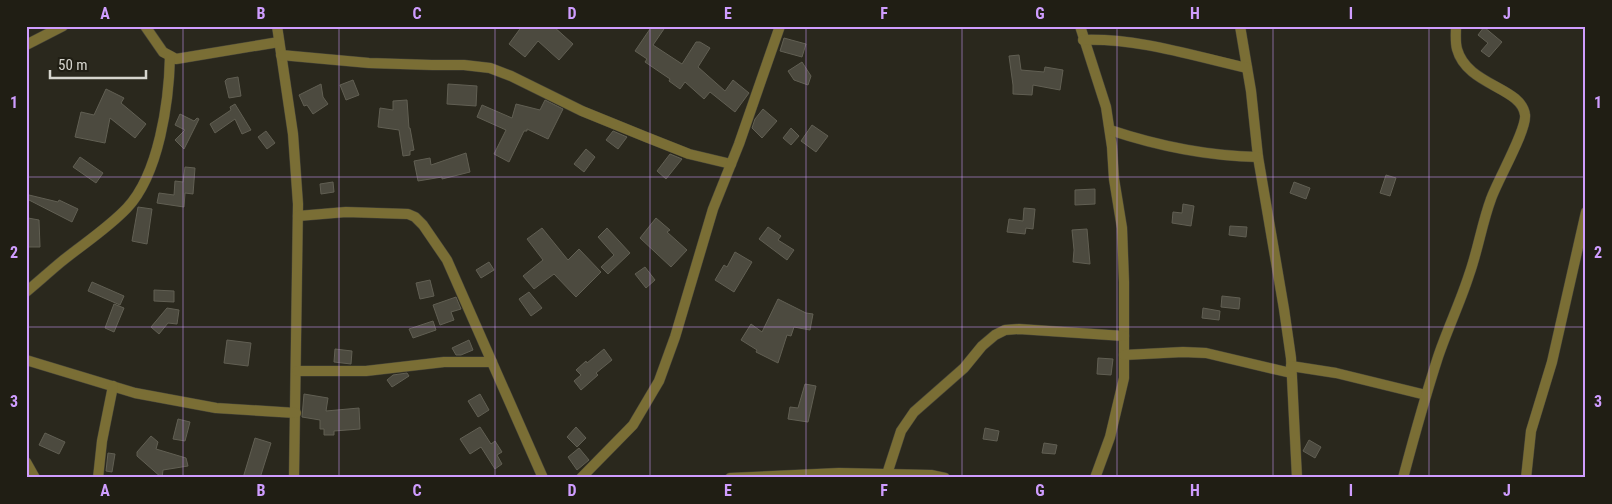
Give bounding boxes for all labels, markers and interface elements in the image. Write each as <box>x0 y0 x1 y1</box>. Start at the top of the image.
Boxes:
text: A <box>100 4 110 23</box>
text: B <box>257 4 266 23</box>
text: C <box>412 4 422 23</box>
text: D <box>567 4 577 23</box>
text: E <box>724 4 732 23</box>
text: F <box>880 4 888 23</box>
text: G <box>1035 4 1045 23</box>
text: H <box>1190 4 1200 23</box>
text: I <box>1349 4 1353 23</box>
text: J <box>1503 4 1511 23</box>
scale bar <box>50 48 146 80</box>
text: 50 m <box>58 56 88 74</box>
text: 1 <box>10 93 18 112</box>
text: 1 <box>1594 93 1602 112</box>
text: 2 <box>10 243 18 262</box>
text: 2 <box>1594 243 1602 262</box>
text: 3 <box>10 392 18 411</box>
text: 3 <box>1594 392 1602 411</box>
text: A <box>100 481 110 500</box>
text: B <box>257 481 266 500</box>
text: C <box>412 481 422 500</box>
text: D <box>567 481 577 500</box>
text: E <box>724 481 732 500</box>
text: F <box>880 481 888 500</box>
text: G <box>1035 481 1045 500</box>
text: H <box>1190 481 1200 500</box>
text: I <box>1349 481 1353 500</box>
text: J <box>1503 481 1511 500</box>

